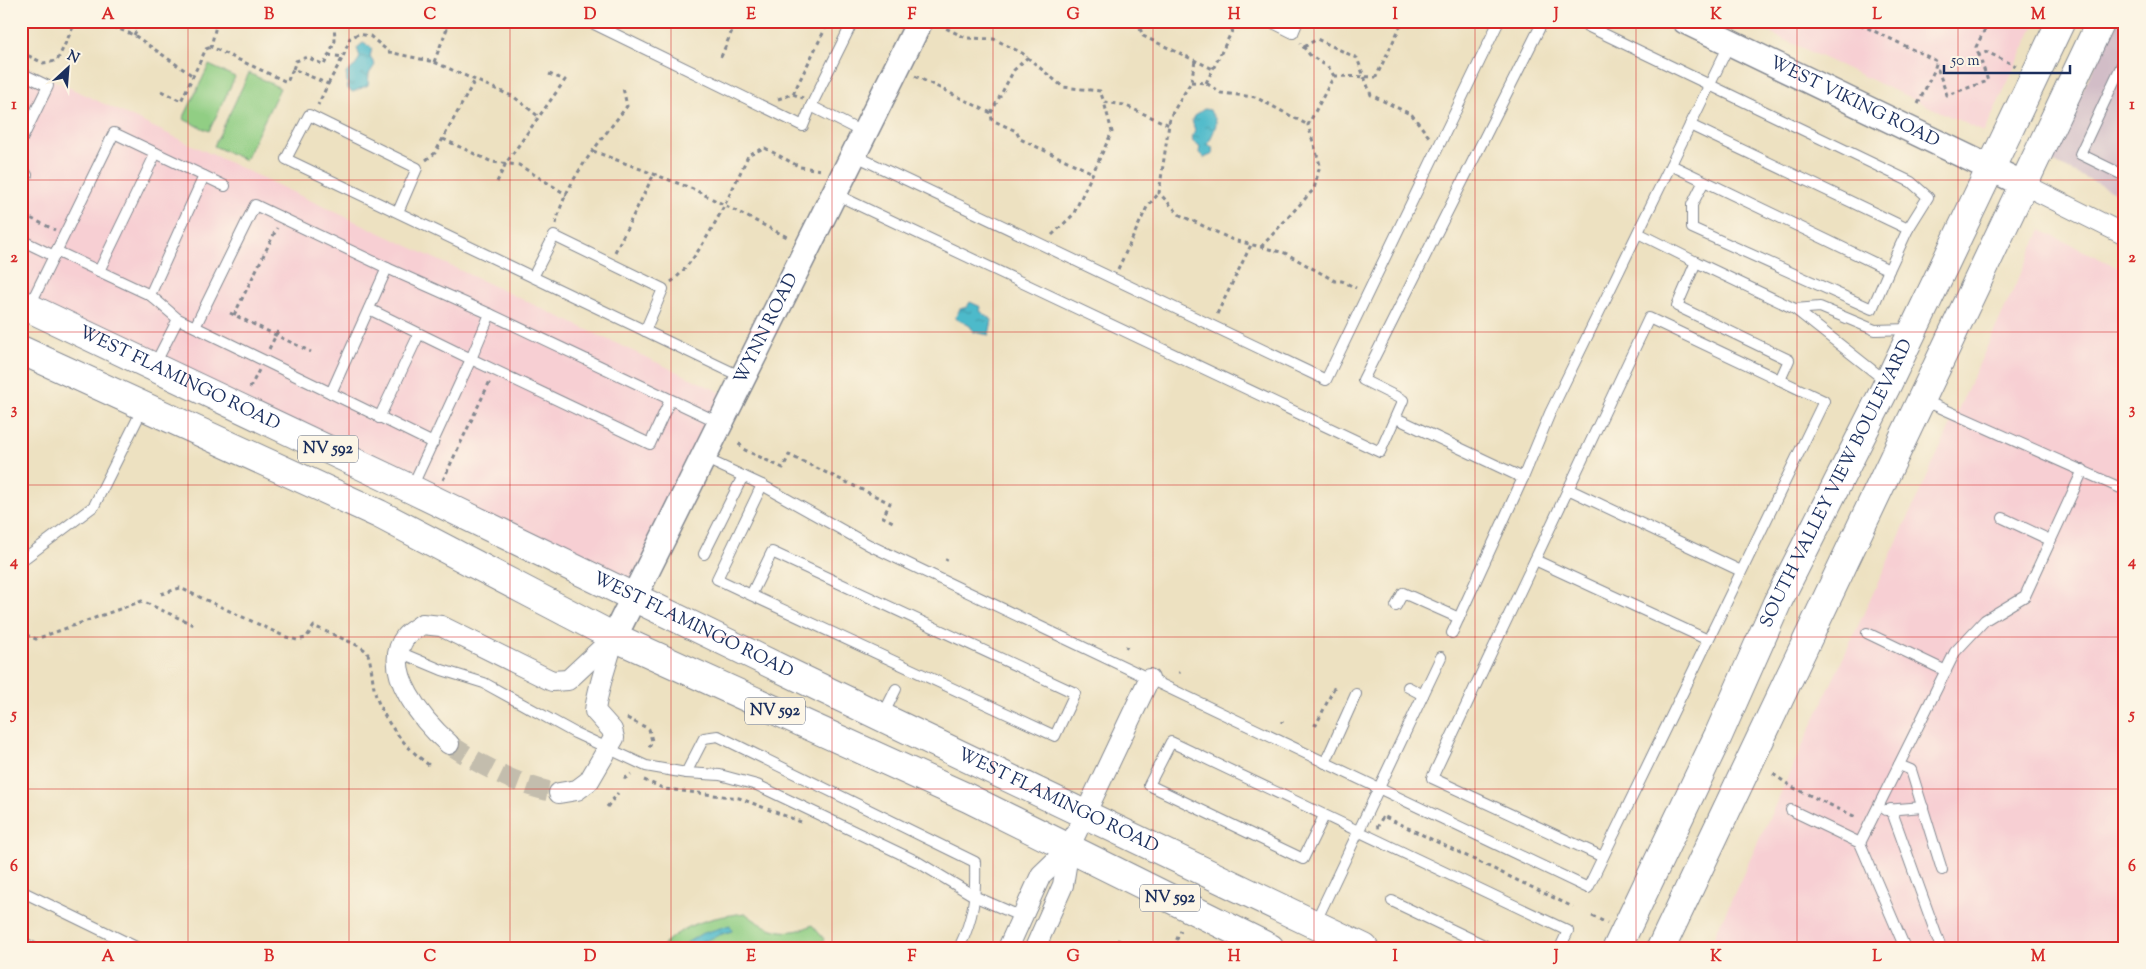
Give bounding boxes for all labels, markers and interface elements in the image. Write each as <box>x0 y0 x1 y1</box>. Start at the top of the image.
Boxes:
text: A <box>102 4 115 27</box>
text: B <box>264 4 274 27</box>
text: C <box>424 4 437 27</box>
text: D <box>584 4 597 27</box>
text: E <box>746 4 756 27</box>
text: F <box>908 4 917 27</box>
text: G <box>1066 4 1080 27</box>
text: H <box>1228 4 1241 27</box>
text: I <box>1392 4 1398 27</box>
text: J <box>1552 4 1559 27</box>
text: K <box>1710 4 1722 27</box>
text: L <box>1872 4 1882 27</box>
text: M <box>2031 4 2046 27</box>
north arrow <box>42 42 92 92</box>
scale bar <box>1944 42 2070 74</box>
text: N <box>63 47 82 70</box>
street label: WEST VIKING ROAD <box>1765 51 1944 155</box>
text: 50 m <box>1950 51 1980 72</box>
text: 1 <box>11 94 17 117</box>
text: 1 <box>2129 94 2135 117</box>
text: 2 <box>10 247 18 270</box>
text: 2 <box>2128 247 2136 270</box>
street label: WYNN ROAD <box>728 269 806 389</box>
street label: WEST FLAMINGO ROAD <box>74 320 284 438</box>
street label: SOUTH VALLEY VIEW BOULEVARD <box>1755 335 1920 632</box>
text: 3 <box>11 399 18 422</box>
text: 3 <box>2129 399 2136 422</box>
road number: NV 592 <box>298 436 358 462</box>
text: 4 <box>9 551 18 574</box>
text: 4 <box>2127 551 2136 574</box>
street label: WEST FLAMINGO ROAD <box>588 566 798 686</box>
road number: NV 592 <box>745 698 805 724</box>
text: 5 <box>9 704 17 727</box>
text: 5 <box>2127 704 2135 727</box>
street label: WEST FLAMINGO ROAD <box>953 742 1163 861</box>
text: 6 <box>10 856 18 879</box>
text: 6 <box>2128 856 2136 879</box>
road number: NV 592 <box>1140 884 1200 911</box>
text: A <box>102 946 115 969</box>
text: B <box>264 946 274 969</box>
text: C <box>424 946 437 969</box>
text: D <box>584 946 597 969</box>
text: E <box>746 946 756 969</box>
text: F <box>908 946 917 969</box>
text: G <box>1066 946 1080 969</box>
text: H <box>1228 946 1241 969</box>
text: I <box>1392 946 1398 969</box>
text: J <box>1552 946 1559 969</box>
text: K <box>1710 946 1722 969</box>
text: L <box>1872 946 1882 969</box>
text: M <box>2031 946 2046 969</box>

